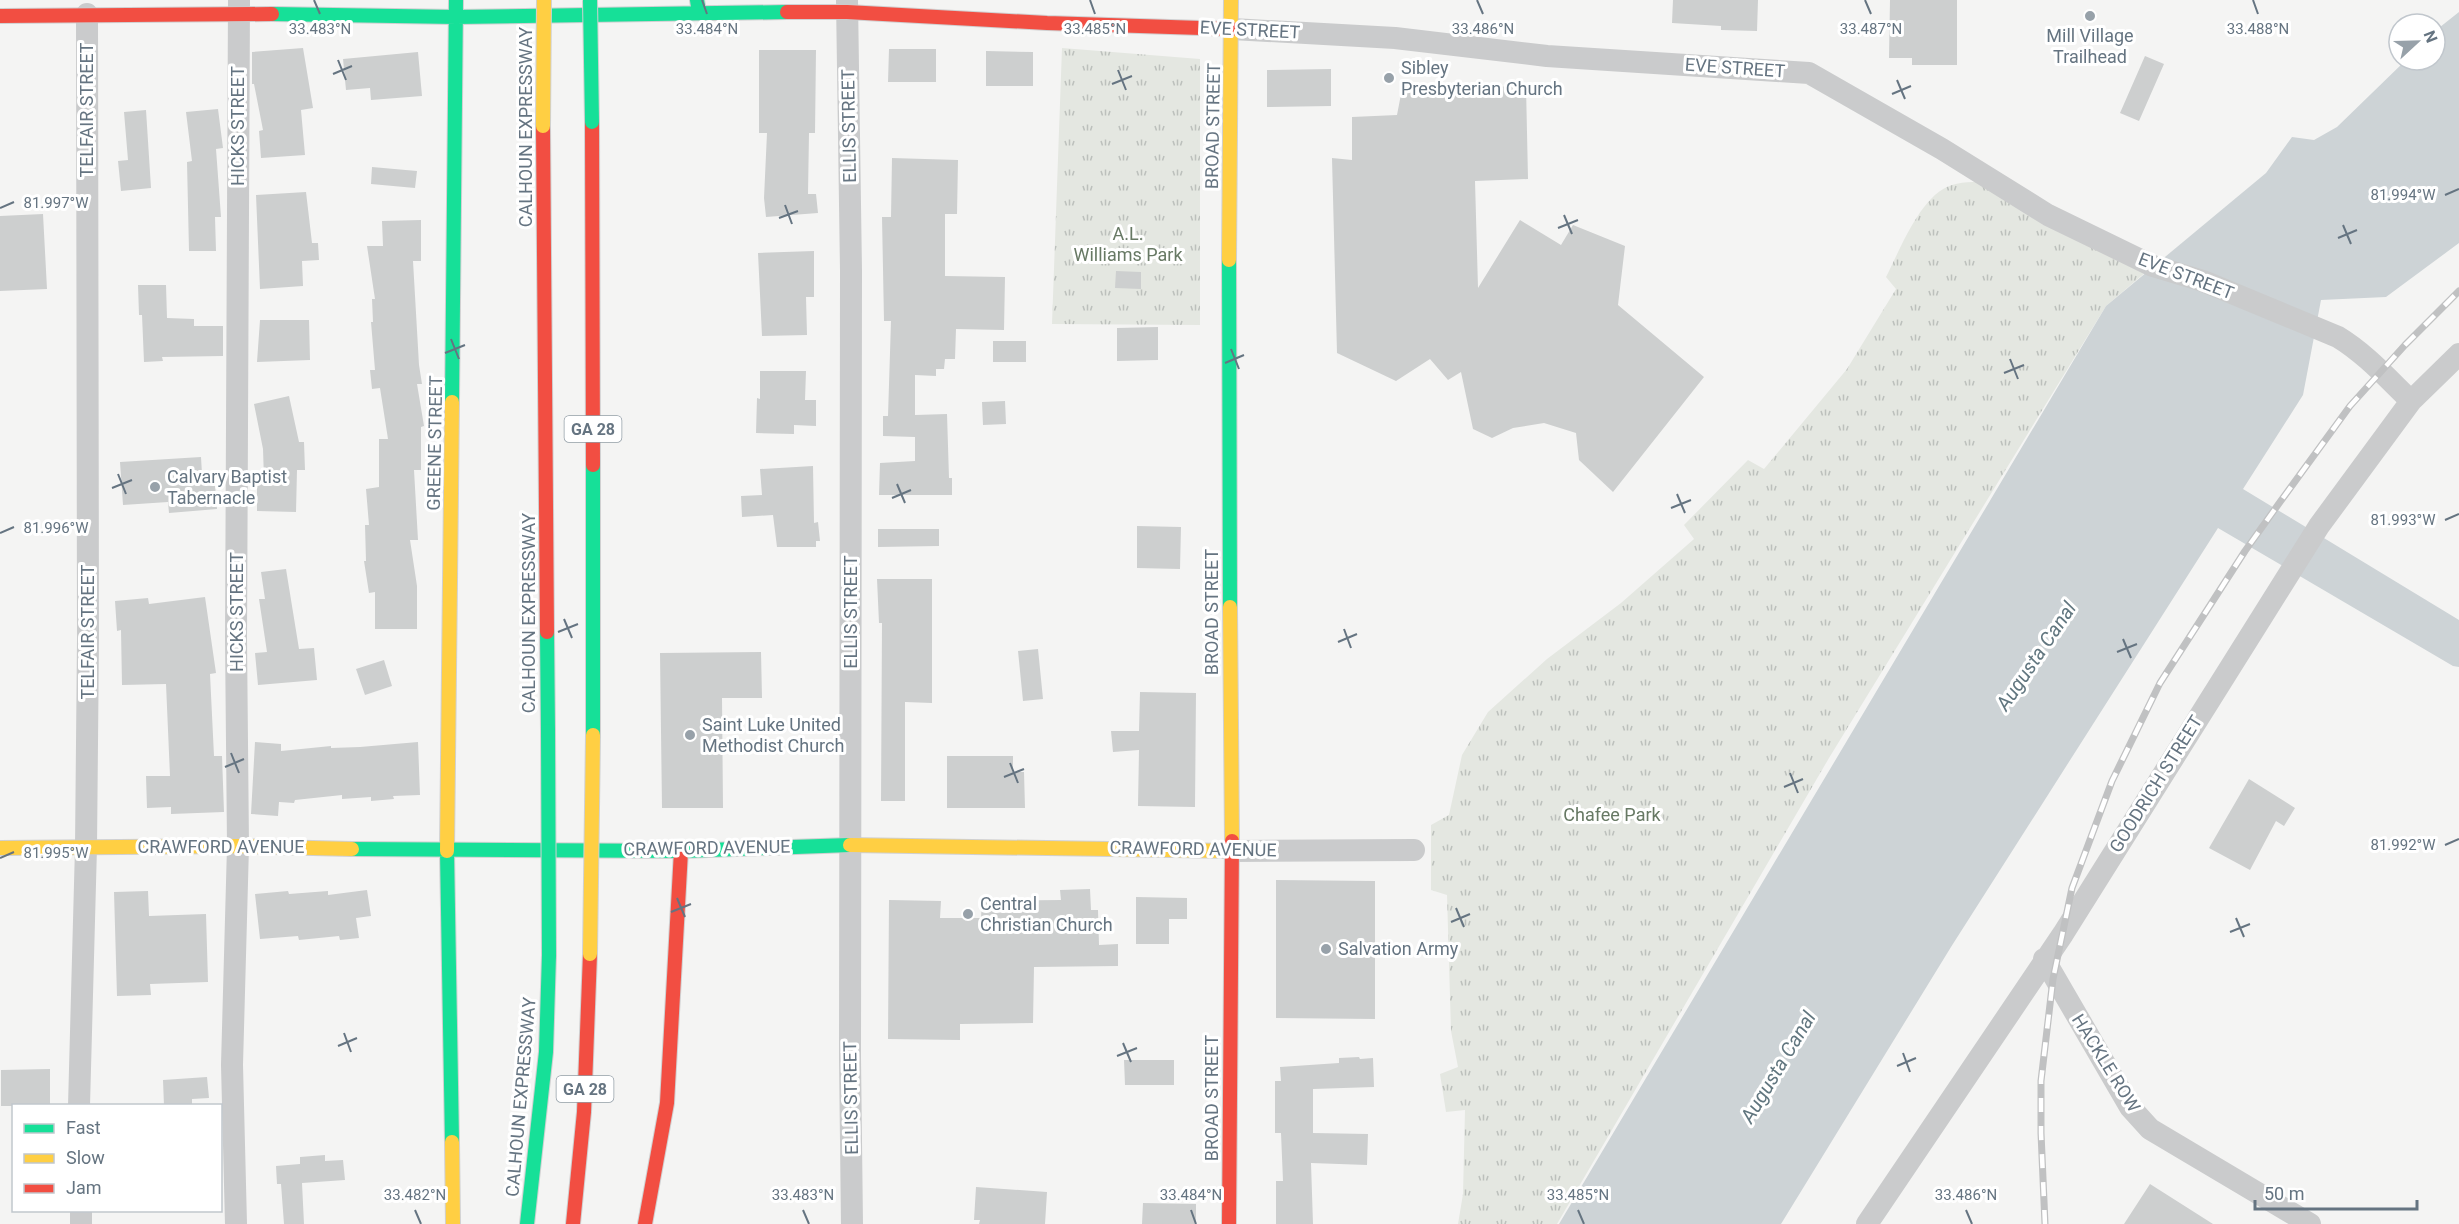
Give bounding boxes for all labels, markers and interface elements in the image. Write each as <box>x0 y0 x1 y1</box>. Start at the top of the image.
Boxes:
marker: Mill Village Trailhead <box>2083 9 2097 23</box>
north arrow <box>2387 12 2447 72</box>
street label: EVE STREET <box>1199 16 1301 43</box>
text: 33.483°N <box>289 20 351 38</box>
text: 33.484°N <box>676 20 738 38</box>
text: 33.485°N <box>1064 20 1126 38</box>
text: 33.486°N <box>1452 20 1514 38</box>
text: 33.487°N <box>1840 20 1902 38</box>
text: 33.488°N <box>2227 20 2289 38</box>
place label: Mill Village Trailhead <box>2046 25 2134 67</box>
street label: CALHOUN EXPRESSWAY <box>515 27 536 227</box>
text: N <box>2420 28 2441 45</box>
street label: TELFAIR STREET <box>76 42 97 178</box>
street label: EVE STREET <box>1684 54 1786 81</box>
place label: Sibley Presbyterian Church <box>1401 57 1563 99</box>
street label: BROAD STREET <box>1201 62 1224 189</box>
street label: HICKS STREET <box>227 66 248 186</box>
street label: ELLIS STREET <box>837 69 860 183</box>
marker: Sibley Presbyterian Church <box>1382 71 1396 85</box>
text: 81.994°W <box>2370 186 2436 204</box>
text: 81.997°W <box>23 194 89 212</box>
park label: A.L. Williams Park <box>1073 223 1183 265</box>
street label: EVE STREET <box>2136 248 2237 303</box>
street label: GREENE STREET <box>423 375 446 511</box>
road number: GA 28 <box>564 416 622 442</box>
place label: Calvary Baptist Tabernacle <box>167 466 287 508</box>
marker: Calvary Baptist Tabernacle <box>148 480 162 494</box>
text: 81.993°W <box>2370 511 2436 529</box>
street label: CALHOUN EXPRESSWAY <box>518 513 539 713</box>
text: 81.996°W <box>23 519 89 537</box>
street label: BROAD STREET <box>1201 549 1222 675</box>
street label: HICKS STREET <box>226 552 247 672</box>
street label: ELLIS STREET <box>840 555 861 669</box>
street label: TELFAIR STREET <box>77 564 98 700</box>
water label: Augusta Canal <box>1990 597 2081 716</box>
street label: GOODRICH STREET <box>2105 711 2206 856</box>
place label: Saint Luke United Methodist Church <box>702 714 844 756</box>
marker: Saint Luke United Methodist Church <box>683 728 697 742</box>
park label: Chafee Park <box>1563 804 1662 825</box>
street label: CRAWFORD AVENUE <box>137 836 305 857</box>
street label: CRAWFORD AVENUE <box>623 836 791 859</box>
text: 81.992°W <box>2370 836 2436 854</box>
street label: CRAWFORD AVENUE <box>1109 837 1277 860</box>
text: 81.995°W <box>23 844 89 862</box>
place label: Central Christian Church <box>980 893 1113 935</box>
marker: Central Christian Church <box>961 907 975 921</box>
place label: Salvation Army <box>1338 938 1459 959</box>
marker: Salvation Army <box>1319 942 1333 956</box>
street label: CALHOUN EXPRESSWAY <box>501 996 540 1198</box>
water label: Augusta Canal <box>1735 1007 1821 1128</box>
street label: HACKLE ROW <box>2068 1010 2145 1116</box>
street label: BROAD STREET <box>1201 1035 1222 1161</box>
street label: ELLIS STREET <box>839 1041 862 1155</box>
road number: GA 28 <box>556 1076 614 1102</box>
legend <box>12 1104 222 1212</box>
text: Fast <box>66 1117 101 1138</box>
text: Slow <box>66 1147 105 1168</box>
scale bar <box>2255 1173 2417 1211</box>
text: Jam <box>66 1177 102 1198</box>
text: 50 m <box>2264 1183 2304 1204</box>
text: 33.482°N <box>384 1186 446 1204</box>
text: 33.483°N <box>772 1186 834 1204</box>
text: 33.484°N <box>1160 1186 1222 1204</box>
text: 33.485°N <box>1547 1186 1609 1204</box>
text: 33.486°N <box>1935 1186 1997 1204</box>

